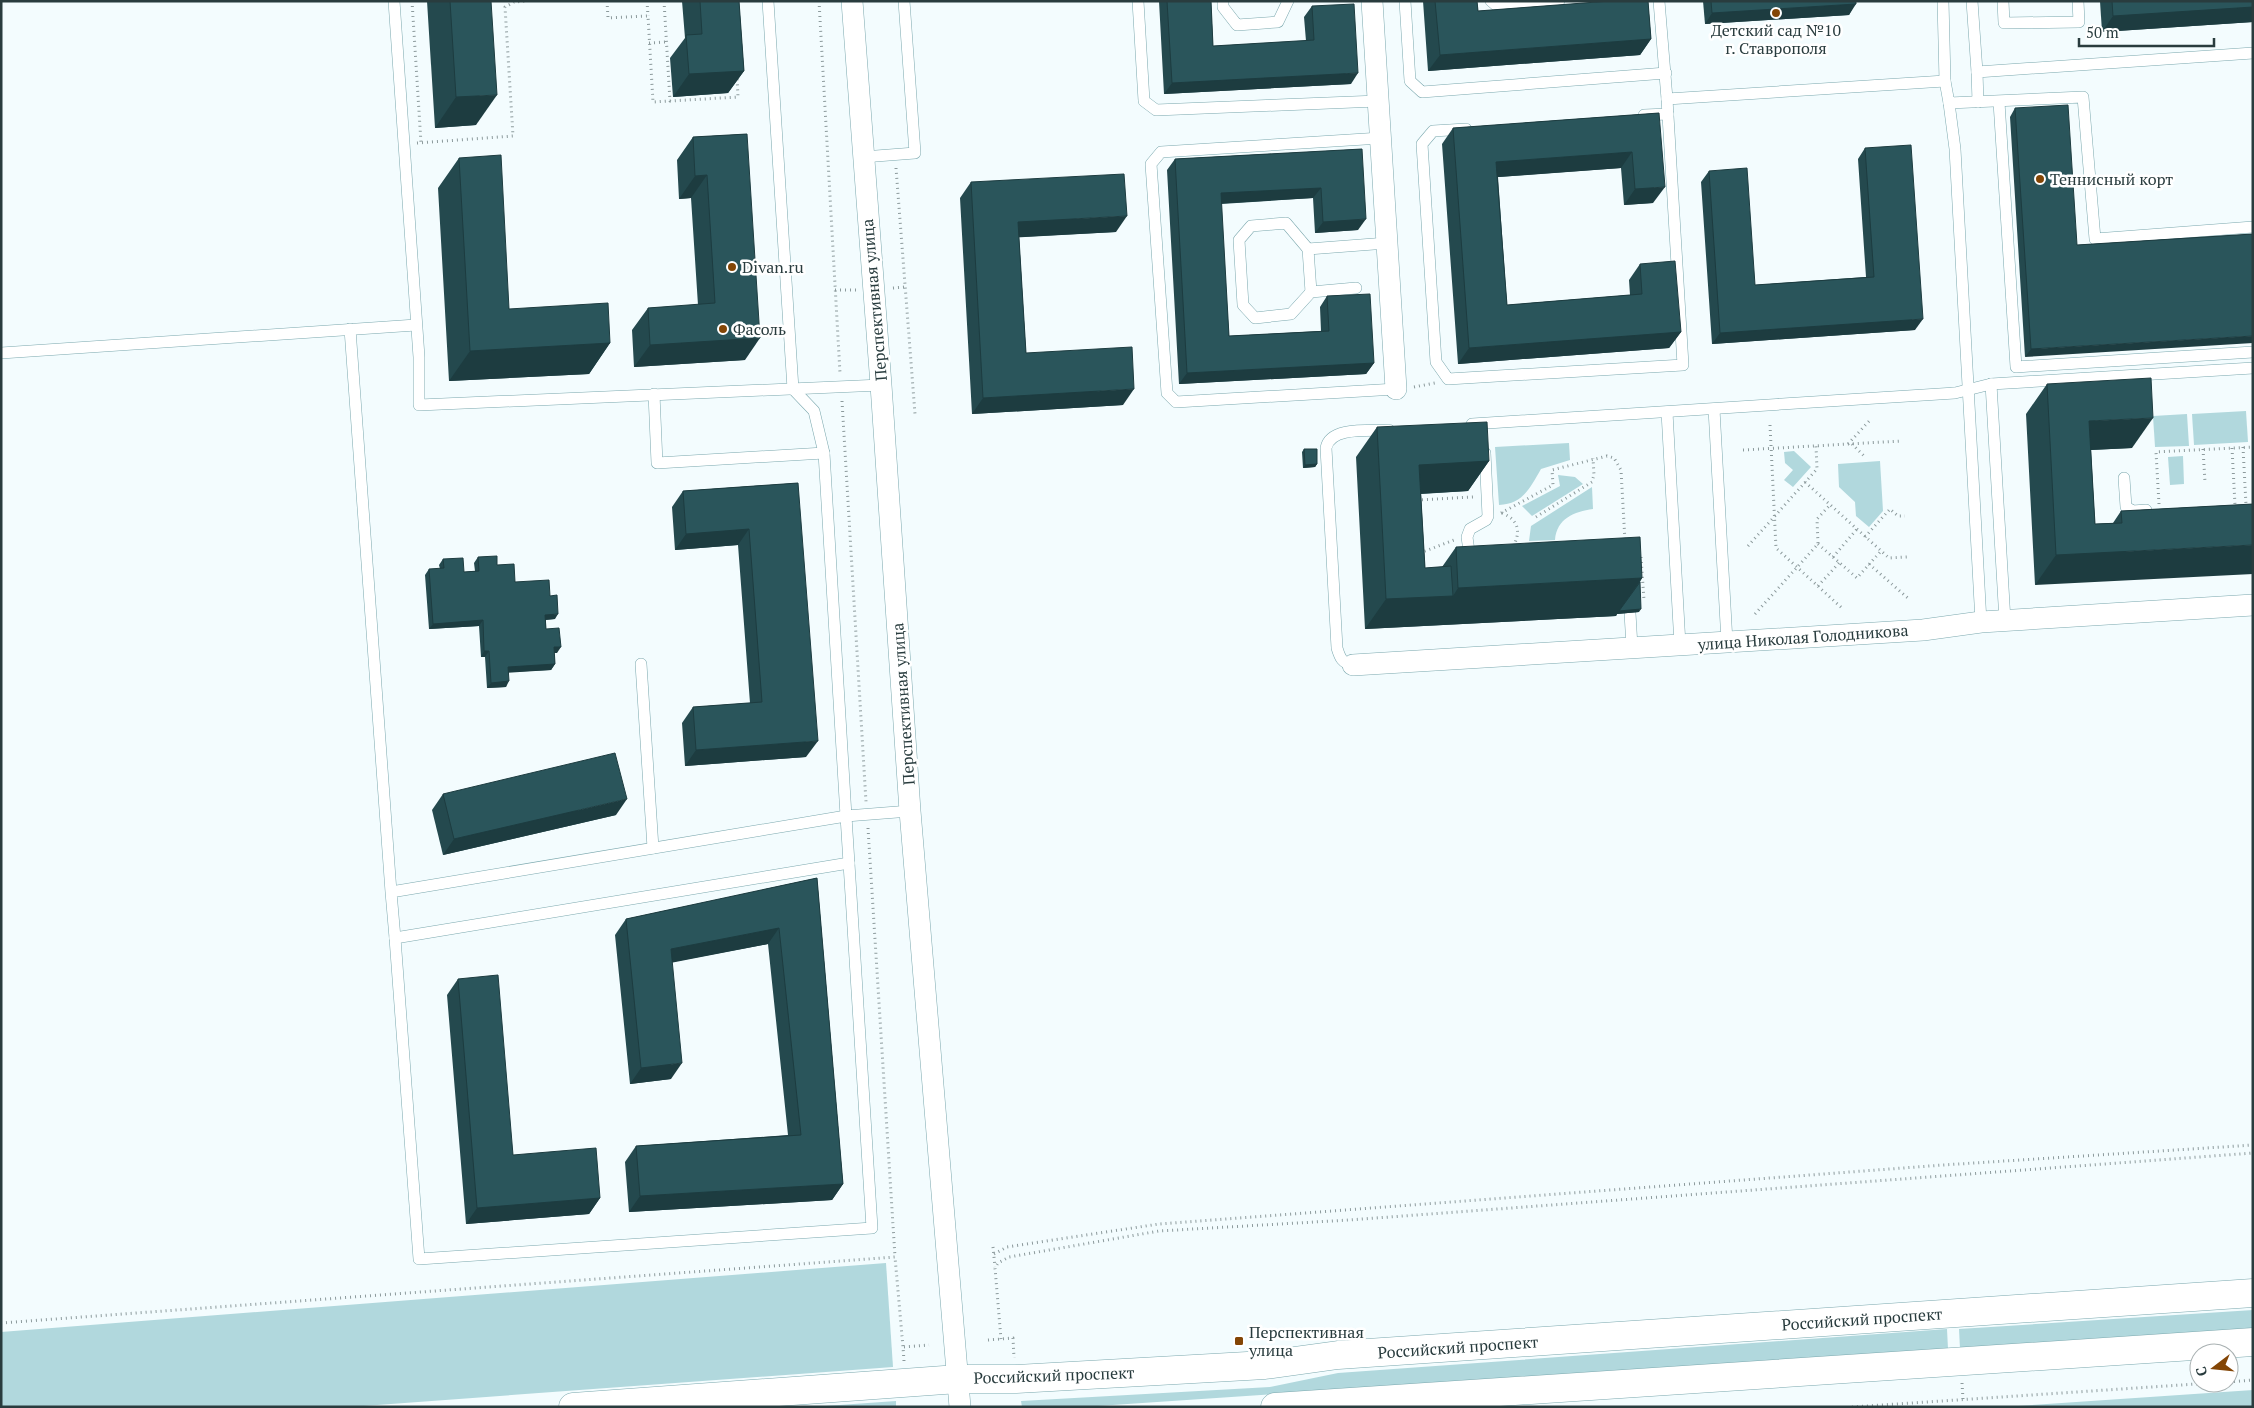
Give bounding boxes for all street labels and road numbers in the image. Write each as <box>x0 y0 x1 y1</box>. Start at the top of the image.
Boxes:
street label: Перспективная улица <box>856 218 892 382</box>
street label: улица Николая Голодникова <box>1696 619 1909 655</box>
street label: Перспективная улица <box>886 622 920 786</box>
street label: Российский проспект <box>1781 1302 1943 1336</box>
street label: Российский проспект <box>1377 1330 1539 1364</box>
street label: Российский проспект <box>973 1361 1135 1389</box>

